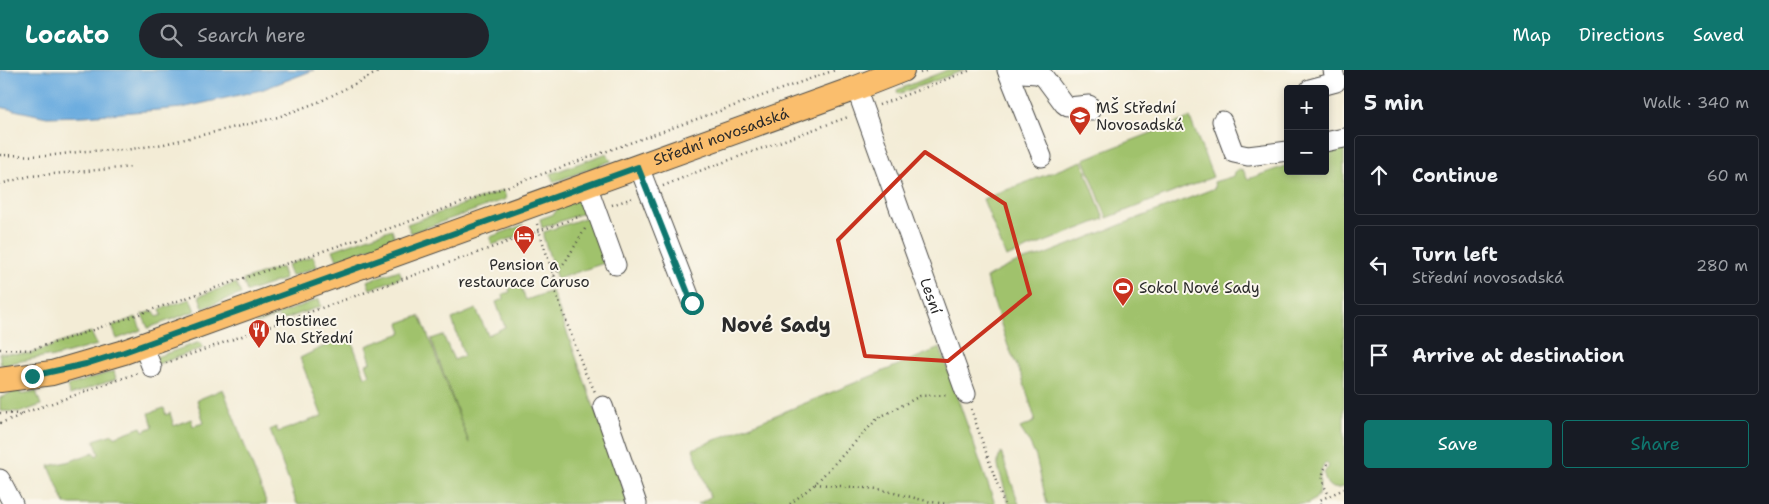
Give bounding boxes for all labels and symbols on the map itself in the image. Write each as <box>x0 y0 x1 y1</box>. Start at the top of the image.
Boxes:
place label: MŠ Střední Novosadská <box>1096 97 1184 135</box>
street label: Střední novosadská <box>650 103 792 170</box>
school or university icon: MŠ Střední Novosadská <box>1068 105 1092 136</box>
hotel icon: Pension a restaurace Caruso <box>512 224 536 255</box>
place label: Pension a restaurace Caruso <box>458 255 590 292</box>
street label: Lesní <box>915 275 947 317</box>
sports icon: Sokol Nové Sady <box>1111 276 1135 307</box>
place label: Sokol Nové Sady <box>1139 278 1260 298</box>
route start <box>681 292 704 315</box>
place label: Hostinec Na Střední <box>275 311 353 348</box>
district label: Nové Sady <box>721 312 831 338</box>
restaurant icon: Hostinec Na Střední <box>247 318 271 349</box>
route end <box>21 365 44 388</box>

